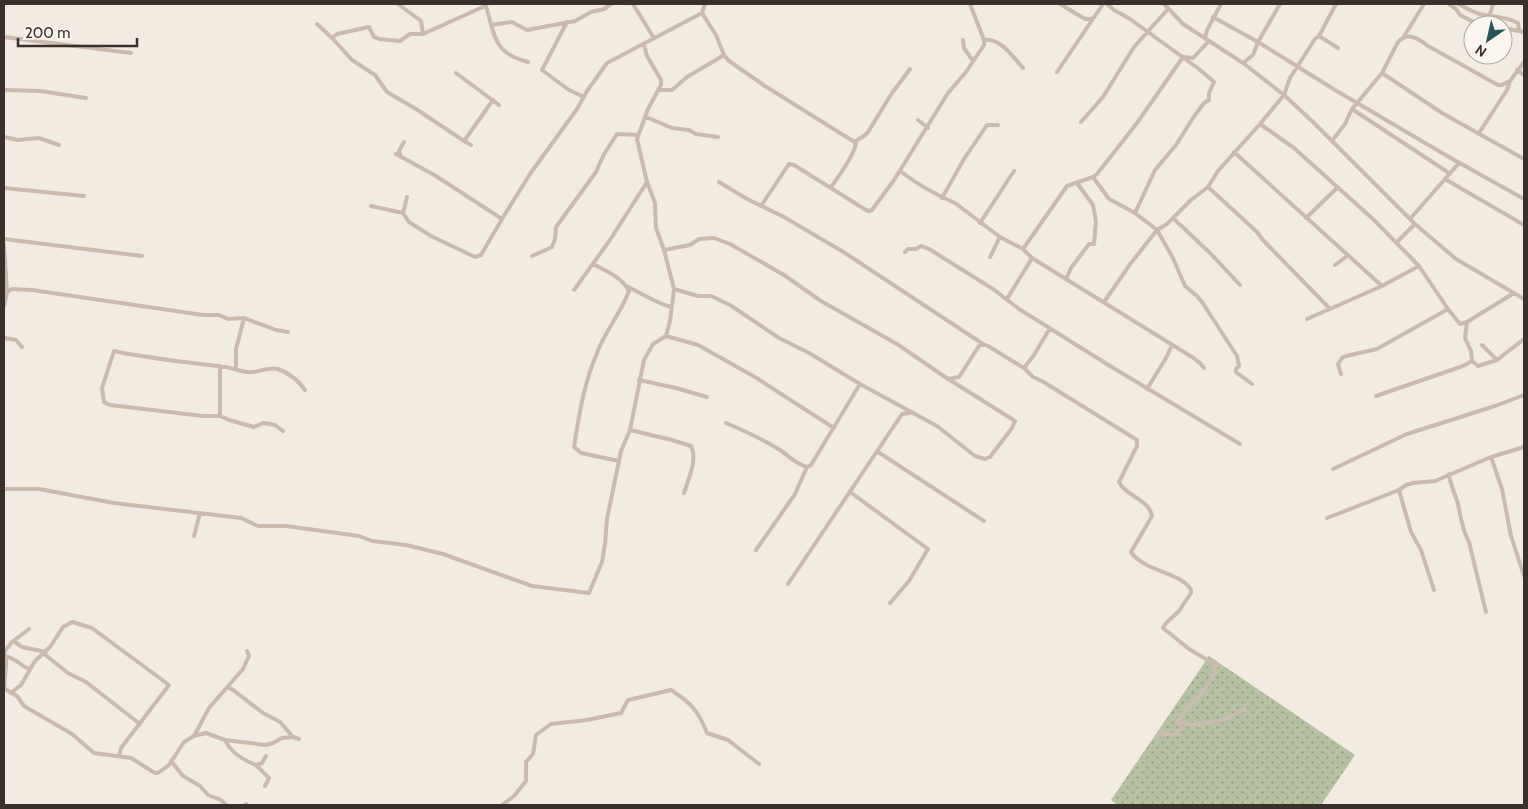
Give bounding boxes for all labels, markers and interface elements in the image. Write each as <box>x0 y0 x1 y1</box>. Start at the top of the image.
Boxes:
scale bar <box>18 15 136 47</box>
north arrow <box>1463 15 1513 65</box>
text: 200 m <box>25 24 70 42</box>
text: N <box>1472 41 1490 61</box>

